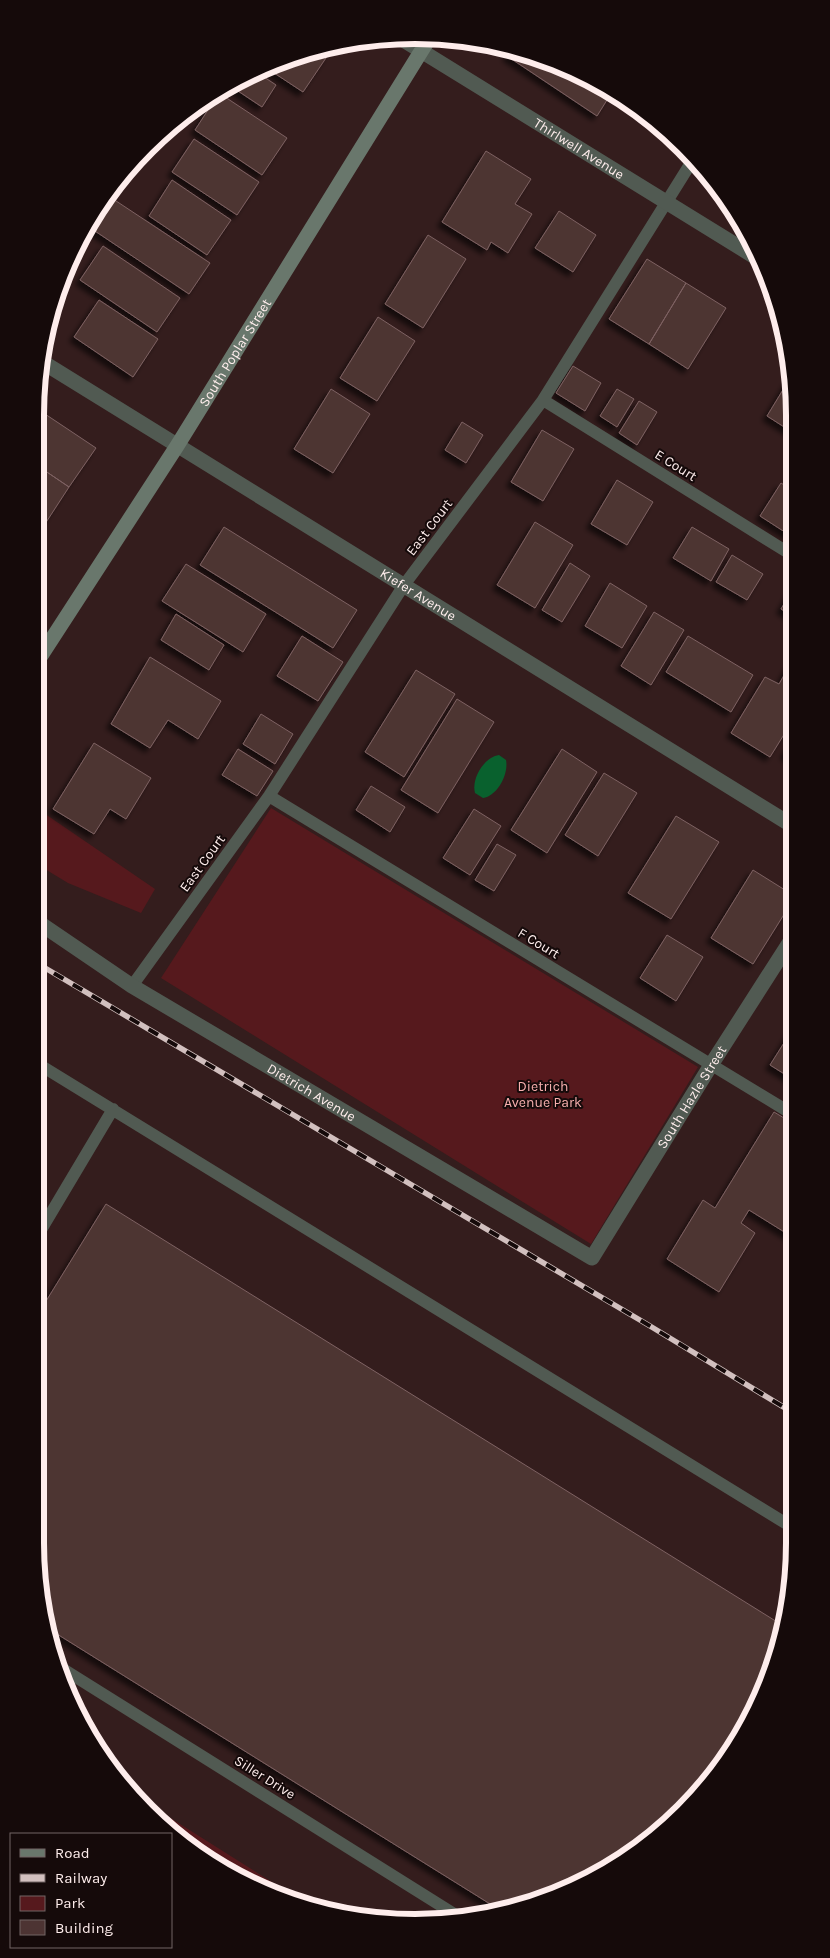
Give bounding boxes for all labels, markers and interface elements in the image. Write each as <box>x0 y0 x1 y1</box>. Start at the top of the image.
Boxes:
street label: Thirlwell Avenue <box>530 114 627 183</box>
street label: South Poplar Street <box>196 296 275 410</box>
street label: E Court <box>652 446 700 485</box>
street label: East Court <box>403 496 456 559</box>
street label: Kiefer Avenue <box>377 565 459 625</box>
street label: East Court <box>176 831 229 895</box>
street label: F Court <box>515 924 563 962</box>
street label: South Hazle Street <box>653 1042 730 1152</box>
street label: Dietrich Avenue <box>264 1060 359 1125</box>
park label: Dietrich Avenue Park <box>504 1078 582 1111</box>
street label: Siller Drive <box>231 1752 298 1803</box>
legend <box>10 1833 172 1948</box>
text: Road <box>55 1844 90 1862</box>
text: Railway <box>55 1869 107 1887</box>
text: Park <box>55 1894 85 1912</box>
text: Building <box>55 1919 113 1937</box>

